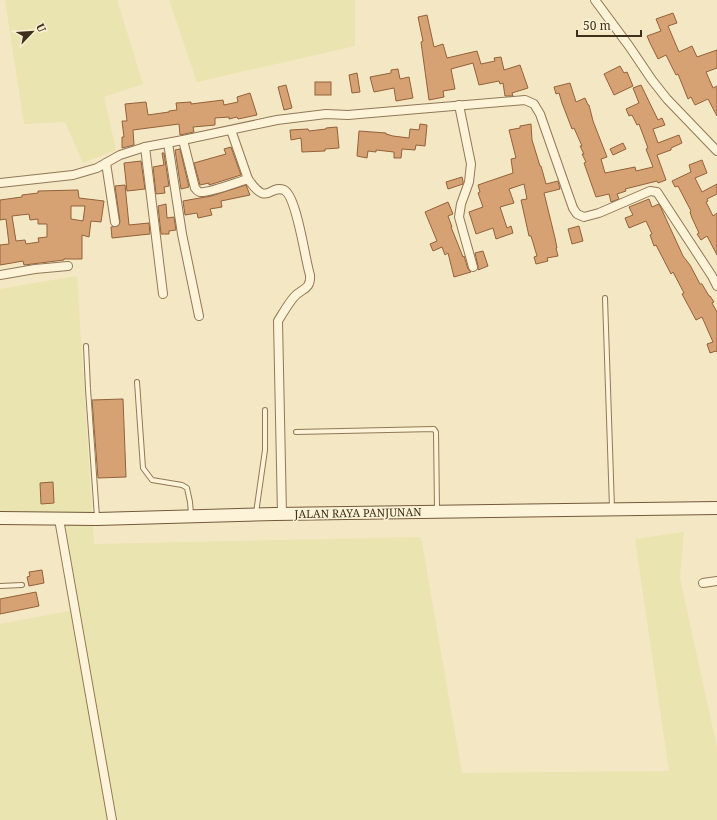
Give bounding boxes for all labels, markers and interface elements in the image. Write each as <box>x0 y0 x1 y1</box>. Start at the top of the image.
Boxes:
north arrow <box>12 12 52 52</box>
scale bar <box>577 12 641 38</box>
text: 50 m <box>583 17 611 34</box>
text: U <box>33 21 50 35</box>
street label: JALAN RAYA PANJUNAN <box>293 504 422 521</box>

